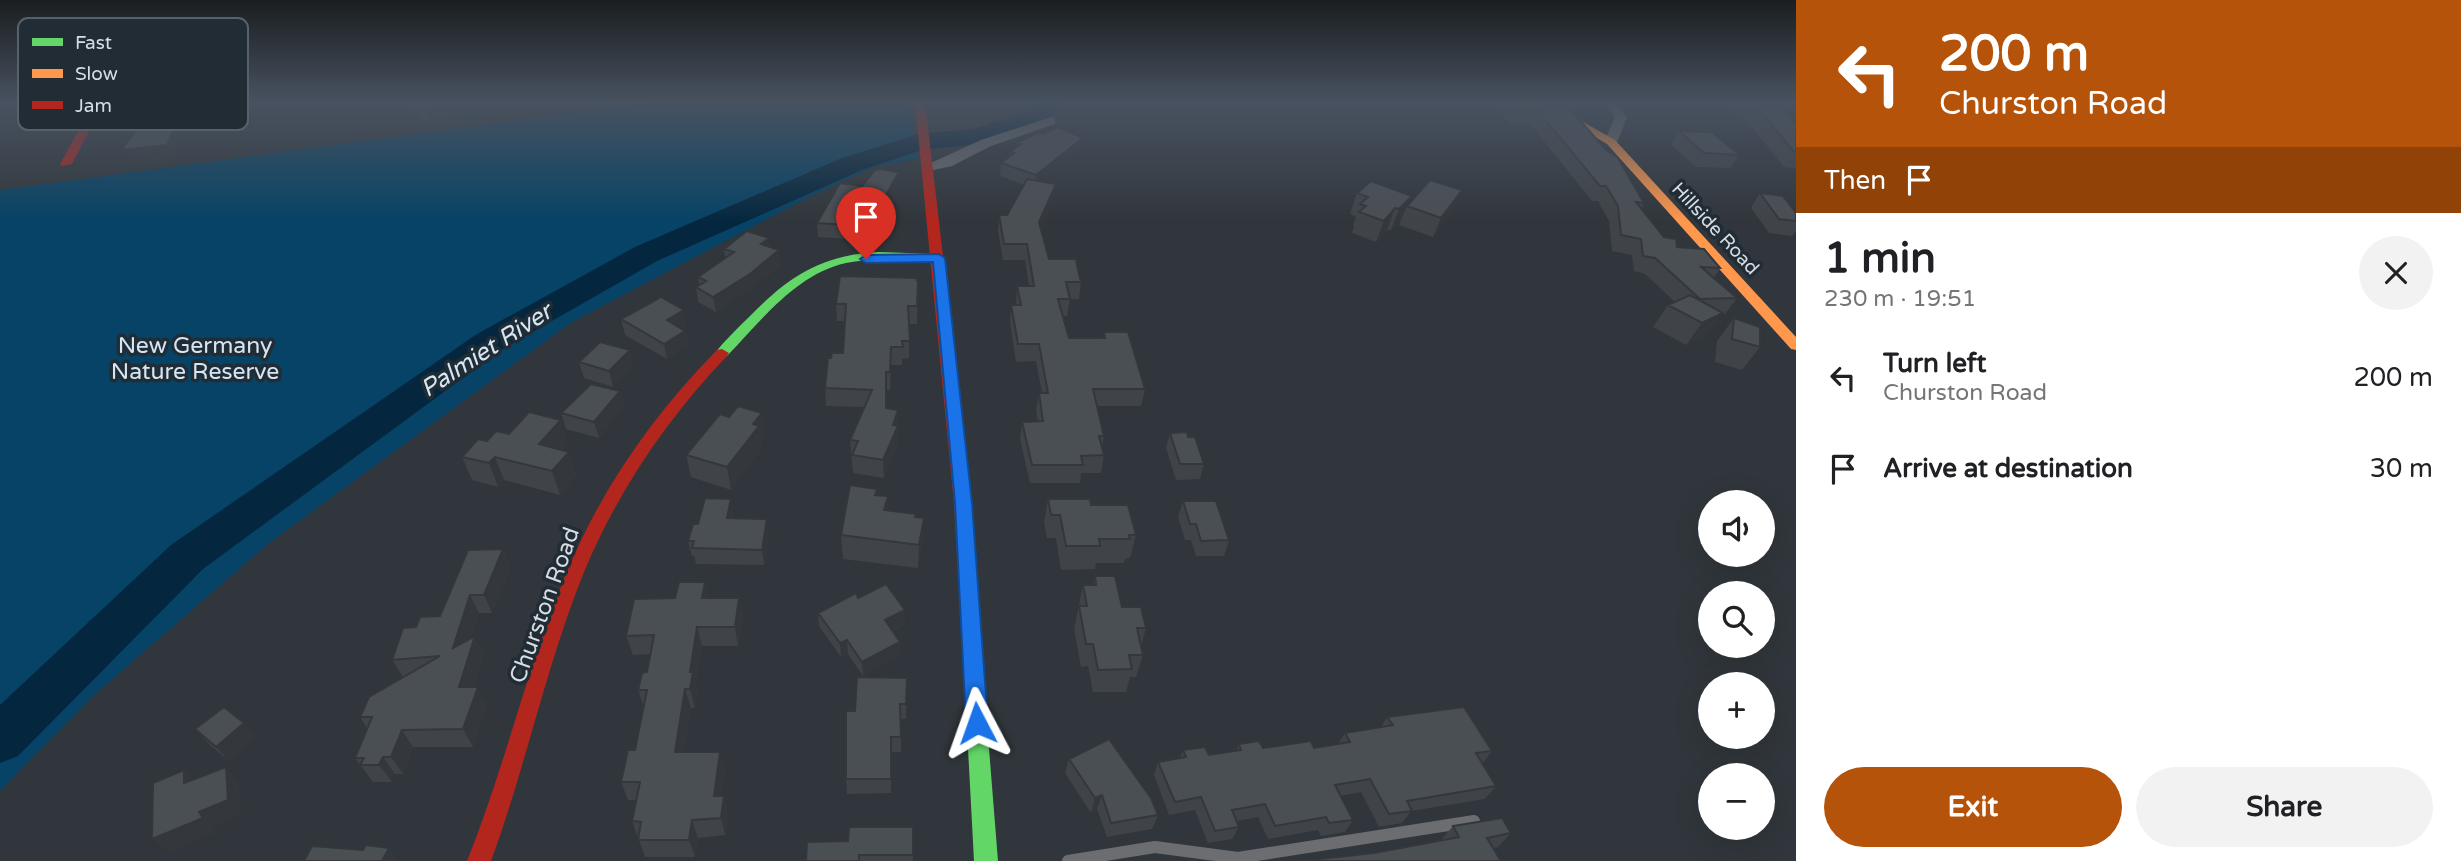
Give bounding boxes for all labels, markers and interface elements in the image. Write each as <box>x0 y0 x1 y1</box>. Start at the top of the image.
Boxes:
legend <box>18 18 248 130</box>
text: 200 m <box>1939 25 2089 84</box>
icon: left <box>1824 28 1915 119</box>
text: Fast <box>75 32 112 54</box>
text: Slow <box>75 63 118 85</box>
text: Churston Road <box>1939 85 2167 123</box>
text: Jam <box>75 95 112 117</box>
icon: arrive <box>1900 161 1938 199</box>
text: Then <box>1824 165 1886 196</box>
street label: Hillside Road <box>1667 178 1763 279</box>
pin <box>836 187 896 259</box>
icon: arrive <box>847 198 885 236</box>
text: 1 min <box>1824 233 1936 284</box>
button: close <box>2359 236 2433 310</box>
text: 230 m · 19:51 <box>1824 285 1976 313</box>
water label: Palmiet River <box>415 296 560 404</box>
park label: New Germany Nature Reserve <box>111 332 279 386</box>
text: Turn left <box>1883 348 1986 379</box>
icon: left <box>1824 359 1862 397</box>
text: 200 m <box>2353 362 2433 393</box>
text: Churston Road <box>1883 379 2047 407</box>
icon: arrive <box>1824 450 1862 488</box>
text: Arrive at destination <box>1883 453 2133 484</box>
text: 30 m <box>2370 453 2433 484</box>
map controls <box>1698 490 1775 840</box>
button: sound <box>1698 490 1775 567</box>
street label: Churston Road <box>504 523 586 687</box>
button: search <box>1698 581 1775 658</box>
button: + <box>1698 672 1775 749</box>
position arrow <box>940 686 1014 760</box>
button: − <box>1698 763 1775 840</box>
button: Exit <box>1824 767 2122 847</box>
button: Share <box>2136 767 2433 847</box>

